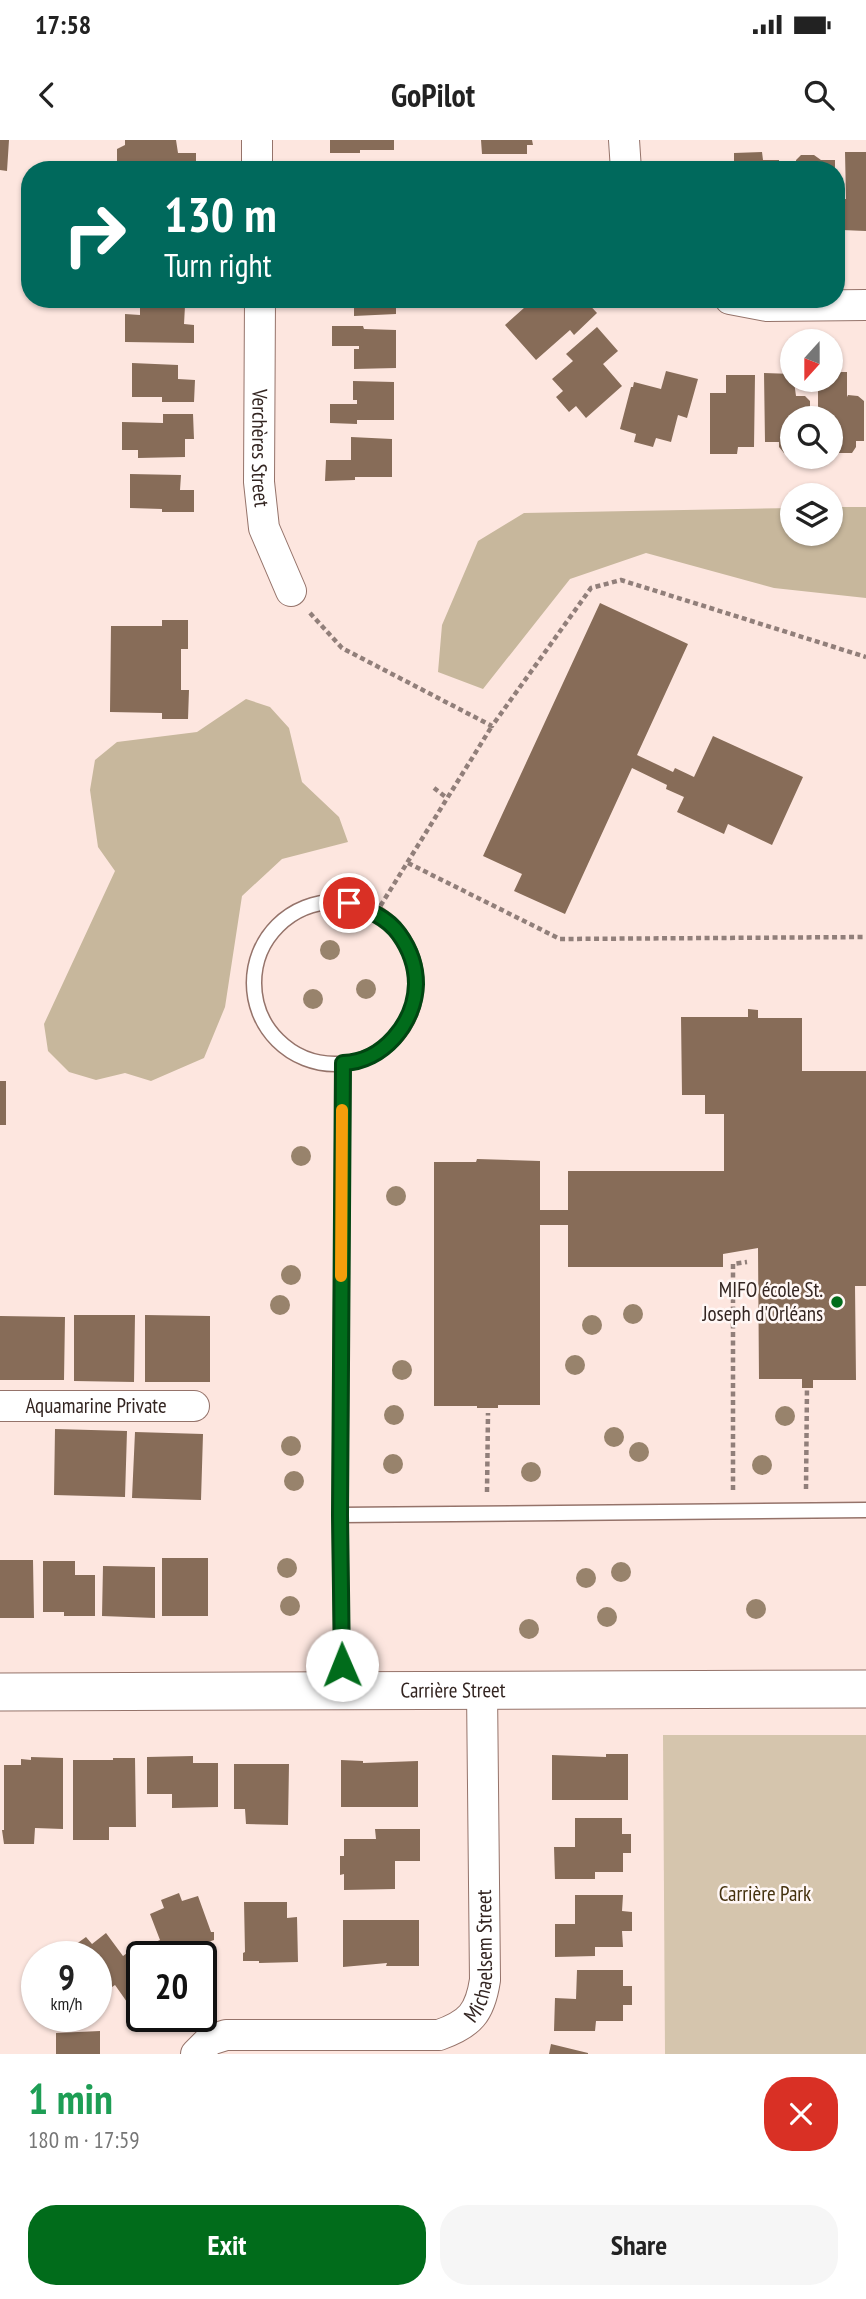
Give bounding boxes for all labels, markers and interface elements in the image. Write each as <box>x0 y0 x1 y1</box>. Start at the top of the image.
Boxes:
text: 17:58 <box>35 8 91 41</box>
text: GoPilot <box>391 74 475 116</box>
icon: back <box>28 76 66 114</box>
icon: search <box>800 76 838 114</box>
text: 130 m <box>164 182 277 246</box>
icon: right <box>49 189 140 280</box>
text: Turn right <box>164 244 272 286</box>
north arrow <box>780 329 844 392</box>
map controls <box>780 329 843 546</box>
street label: Verchères Street <box>246 388 276 509</box>
button: search <box>780 406 843 469</box>
button: layers <box>780 483 843 546</box>
pin <box>319 873 379 933</box>
icon: arrive <box>330 884 368 922</box>
place label: MIFO école St. Joseph d'Orléans <box>701 1276 823 1327</box>
marker: MIFO école St. Joseph d'Orléans <box>829 1294 845 1310</box>
street label: Aquamarine Private <box>25 1392 167 1419</box>
position arrow <box>305 1628 379 1702</box>
street label: Carrière Street <box>400 1676 506 1704</box>
park label: Carrière Park <box>719 1880 811 1907</box>
street label: Michaelsem Street <box>458 1889 498 2028</box>
speed limit sign: 20 <box>126 1941 217 2032</box>
text: 9 <box>58 1954 75 2000</box>
text: km/h <box>51 1992 82 2015</box>
text: 1 min <box>28 2071 113 2126</box>
button: close <box>764 2077 838 2151</box>
text: 180 m · 17:59 <box>28 2125 140 2154</box>
button: Exit <box>28 2205 426 2285</box>
button: Share <box>440 2205 838 2285</box>

